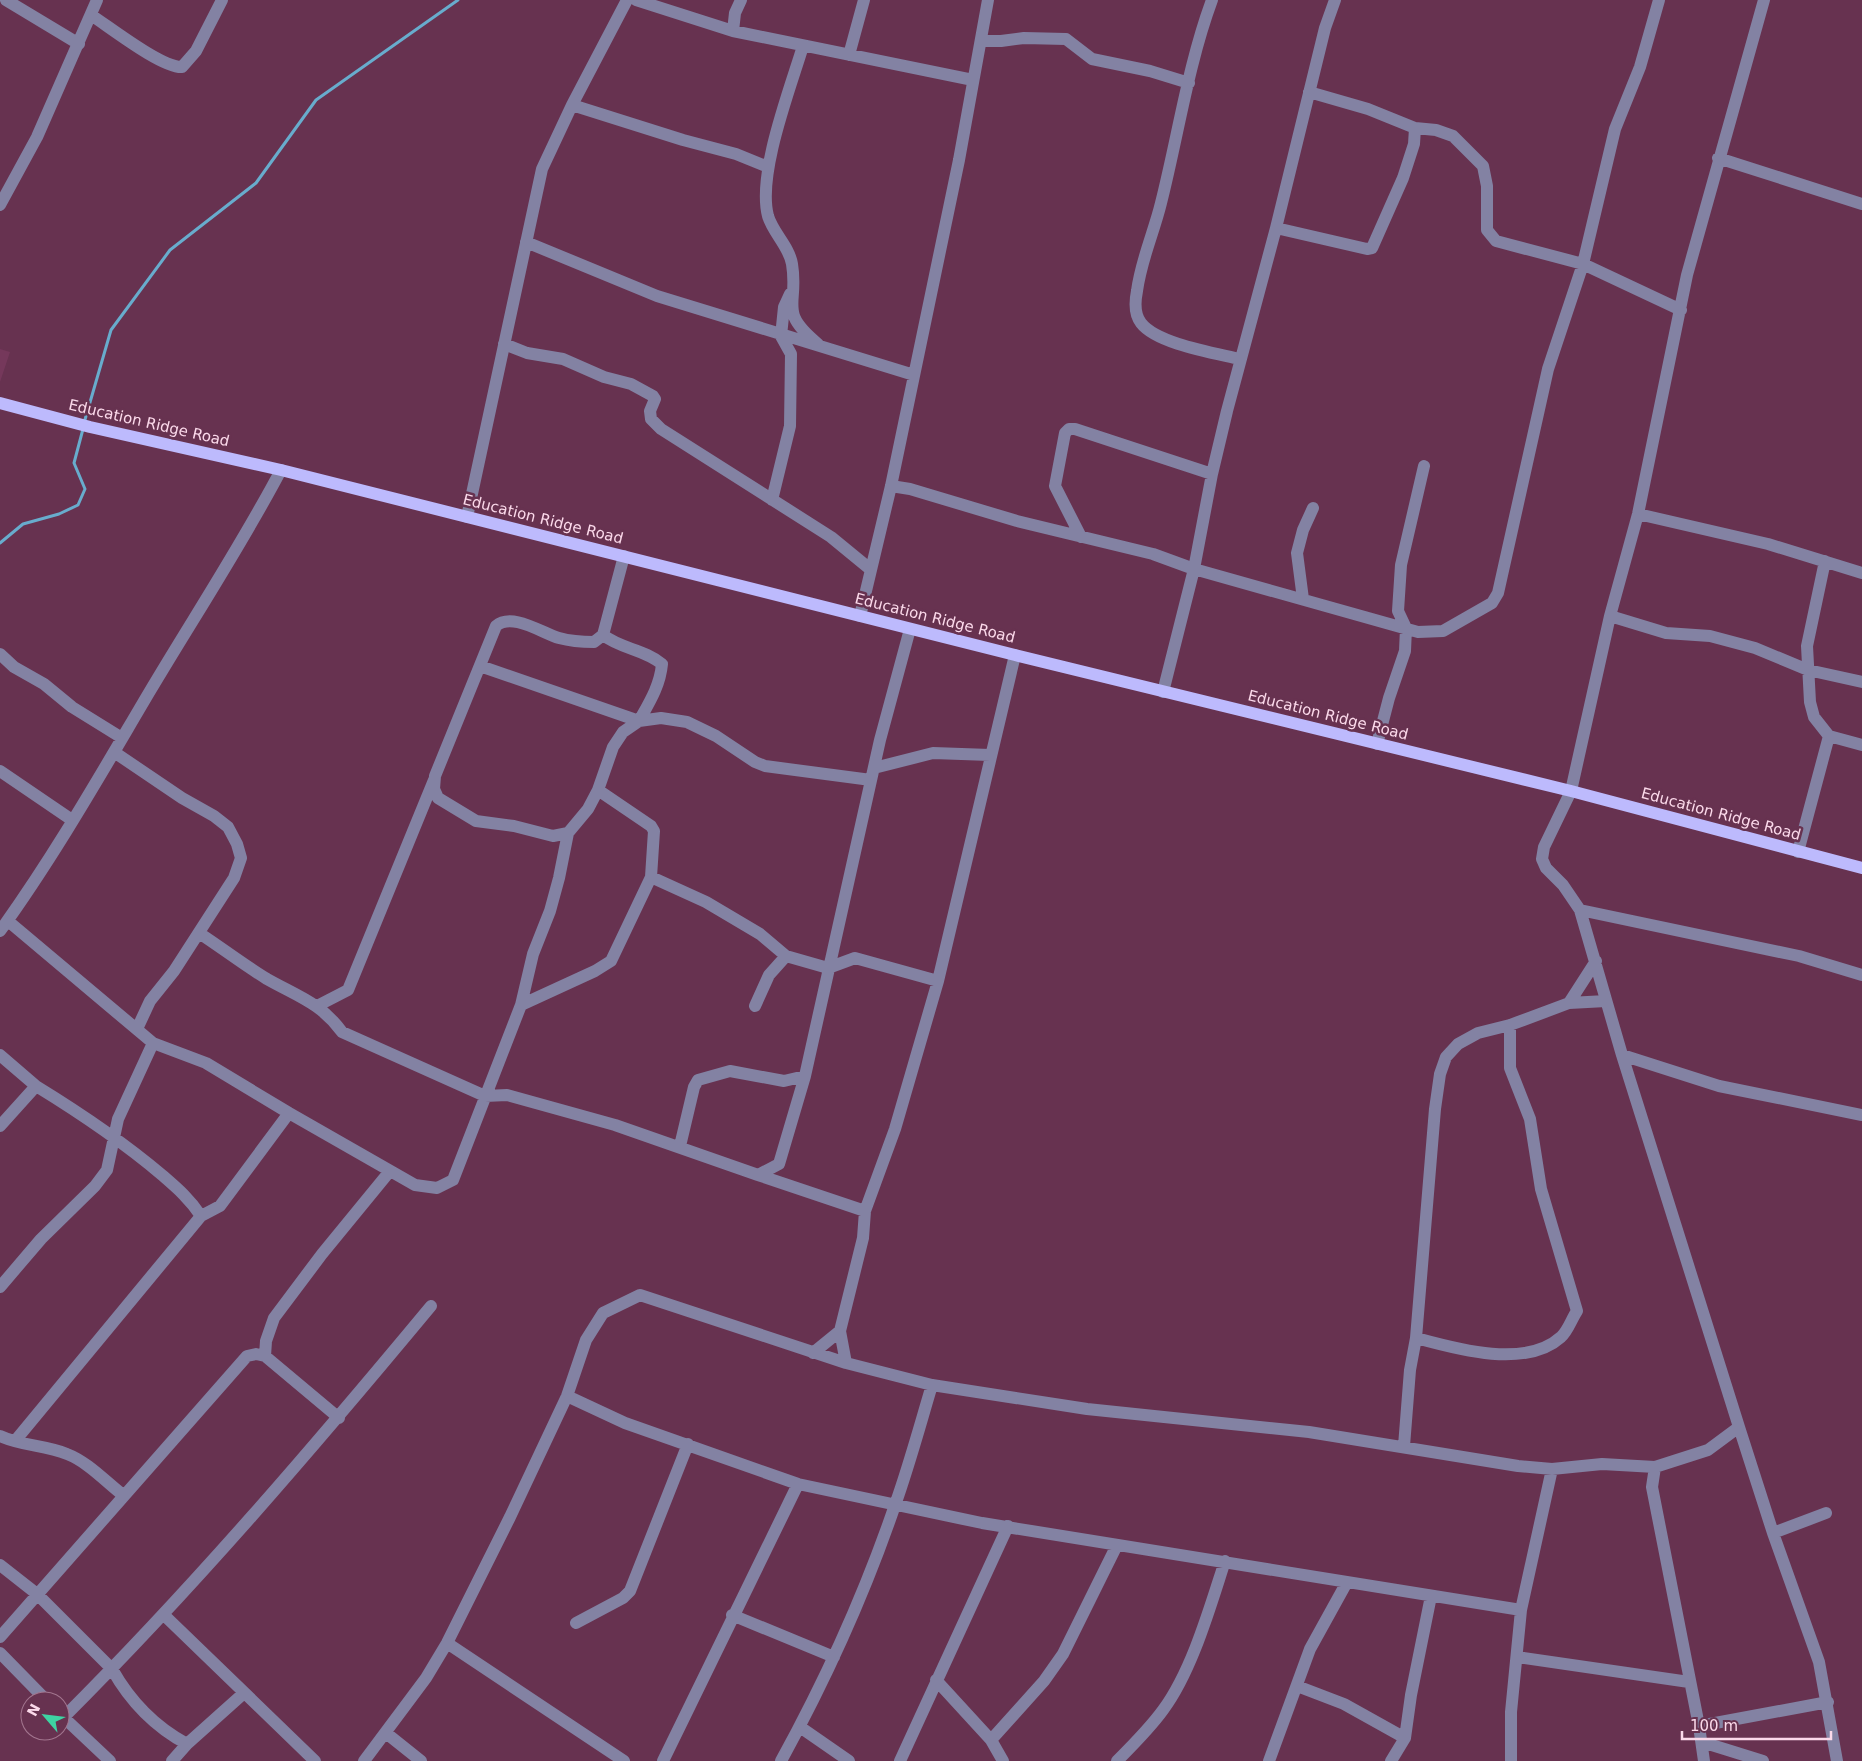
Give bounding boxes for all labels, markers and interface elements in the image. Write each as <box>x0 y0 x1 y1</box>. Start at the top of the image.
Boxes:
street label: Education Ridge Road <box>67 396 231 450</box>
street label: Education Ridge Road <box>461 490 625 548</box>
street label: Education Ridge Road <box>853 589 1017 647</box>
street label: Education Ridge Road <box>1246 686 1410 744</box>
street label: Education Ridge Road <box>1639 784 1803 844</box>
north arrow <box>20 1691 70 1741</box>
text: N <box>24 1701 43 1719</box>
scale bar <box>1682 1708 1831 1740</box>
text: 100 m <box>1690 1717 1738 1735</box>

